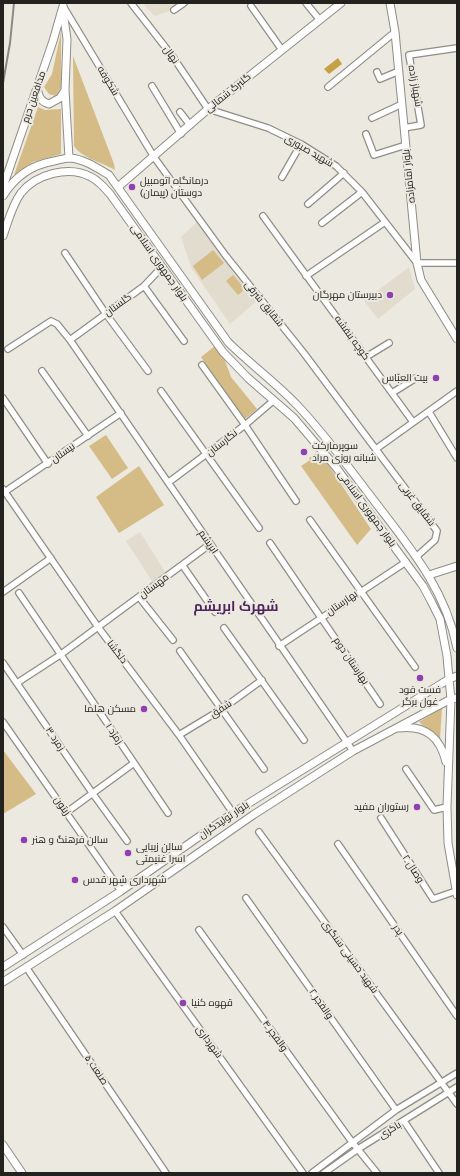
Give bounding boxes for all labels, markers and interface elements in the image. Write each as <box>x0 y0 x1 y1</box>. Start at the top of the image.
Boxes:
street label: نهال <box>161 44 181 66</box>
street label: شکوفه <box>94 64 122 98</box>
street label: شهباز زاده <box>405 64 425 108</box>
street label: مدافعین حرم <box>20 69 48 125</box>
street label: گلبرگ شمالی <box>203 71 253 115</box>
street label: شهید صبوری <box>283 132 335 170</box>
street label: بلوار امامزاده <box>400 148 418 204</box>
place label: درمانگاه اتومبیل دوستان (پیمان) <box>140 175 208 198</box>
marker: درمانگاه اتومبیل دوستان (پیمان) <box>127 182 137 192</box>
street label: بلوار جمهوری اسلامی <box>128 222 190 304</box>
street label: شقایق شرقی <box>242 279 286 329</box>
place label: دبیرستان مهرگان <box>313 289 382 301</box>
marker: دبیرستان مهرگان <box>385 290 395 300</box>
street label: گلستان <box>102 291 134 319</box>
street label: کوچه بنفشه <box>332 313 372 363</box>
place label: بیت العبّاس <box>382 372 428 384</box>
marker: بیت العبّاس <box>431 373 441 383</box>
street label: نگارستان <box>204 427 240 459</box>
street label: نیستان <box>49 440 77 466</box>
place label: سوپرمارکت شبانه روزی مراد <box>312 440 376 464</box>
marker: سوپرمارکت شبانه روزی مراد <box>299 447 309 457</box>
street label: بلوار جمهوری اسلامی <box>335 469 399 549</box>
street label: شقایق غربی <box>397 480 437 528</box>
street label: ابریشم <box>196 528 220 556</box>
street label: مهستان <box>137 571 171 601</box>
street label: بهارستان <box>324 588 360 618</box>
district label: شهرک ابریشم <box>193 599 279 615</box>
street label: بهارستان دوم <box>331 635 371 687</box>
street label: دلگشا <box>104 638 130 666</box>
marker: فست فود غول برگر <box>415 673 425 683</box>
place label: فست فود غول برگر <box>399 684 441 708</box>
street label: شفق <box>208 698 234 720</box>
place label: مسکن هلما <box>84 703 136 715</box>
marker: مسکن هلما <box>139 704 149 714</box>
street label: زمرّد ۱ <box>103 721 125 747</box>
street label: زمرد ۳ <box>43 725 67 753</box>
street label: زیتون <box>51 794 73 818</box>
street label: بلوار تولیدگران <box>197 799 251 841</box>
place label: رستوران مفید <box>354 801 409 813</box>
marker: رستوران مفید <box>412 802 422 812</box>
place label: سالن فرهنگ و هنر <box>32 834 108 846</box>
marker: سالن فرهنگ و هنر <box>19 835 29 845</box>
place label: سالن زیبایی اسرا غنیمتی <box>136 841 185 864</box>
marker: سالن زیبایی اسرا غنیمتی <box>123 848 133 858</box>
street label: وصال ۲ <box>400 853 426 885</box>
place label: شهرداری شهر قدس <box>83 874 166 886</box>
marker: شهرداری شهر قدس <box>70 875 80 885</box>
street label: شهید حسینی سنگری <box>319 918 381 996</box>
street label: پدر <box>390 922 406 938</box>
street label: والفجر ۲ <box>306 987 336 1021</box>
place label: قهوه کنیا <box>191 997 233 1009</box>
marker: قهوه کنیا <box>178 998 188 1008</box>
street label: والفجر ۴ <box>260 1018 290 1054</box>
street label: شهرداری <box>193 1024 225 1060</box>
street label: صنعت ۵ <box>82 1053 110 1087</box>
street label: باکری <box>377 1119 403 1141</box>

